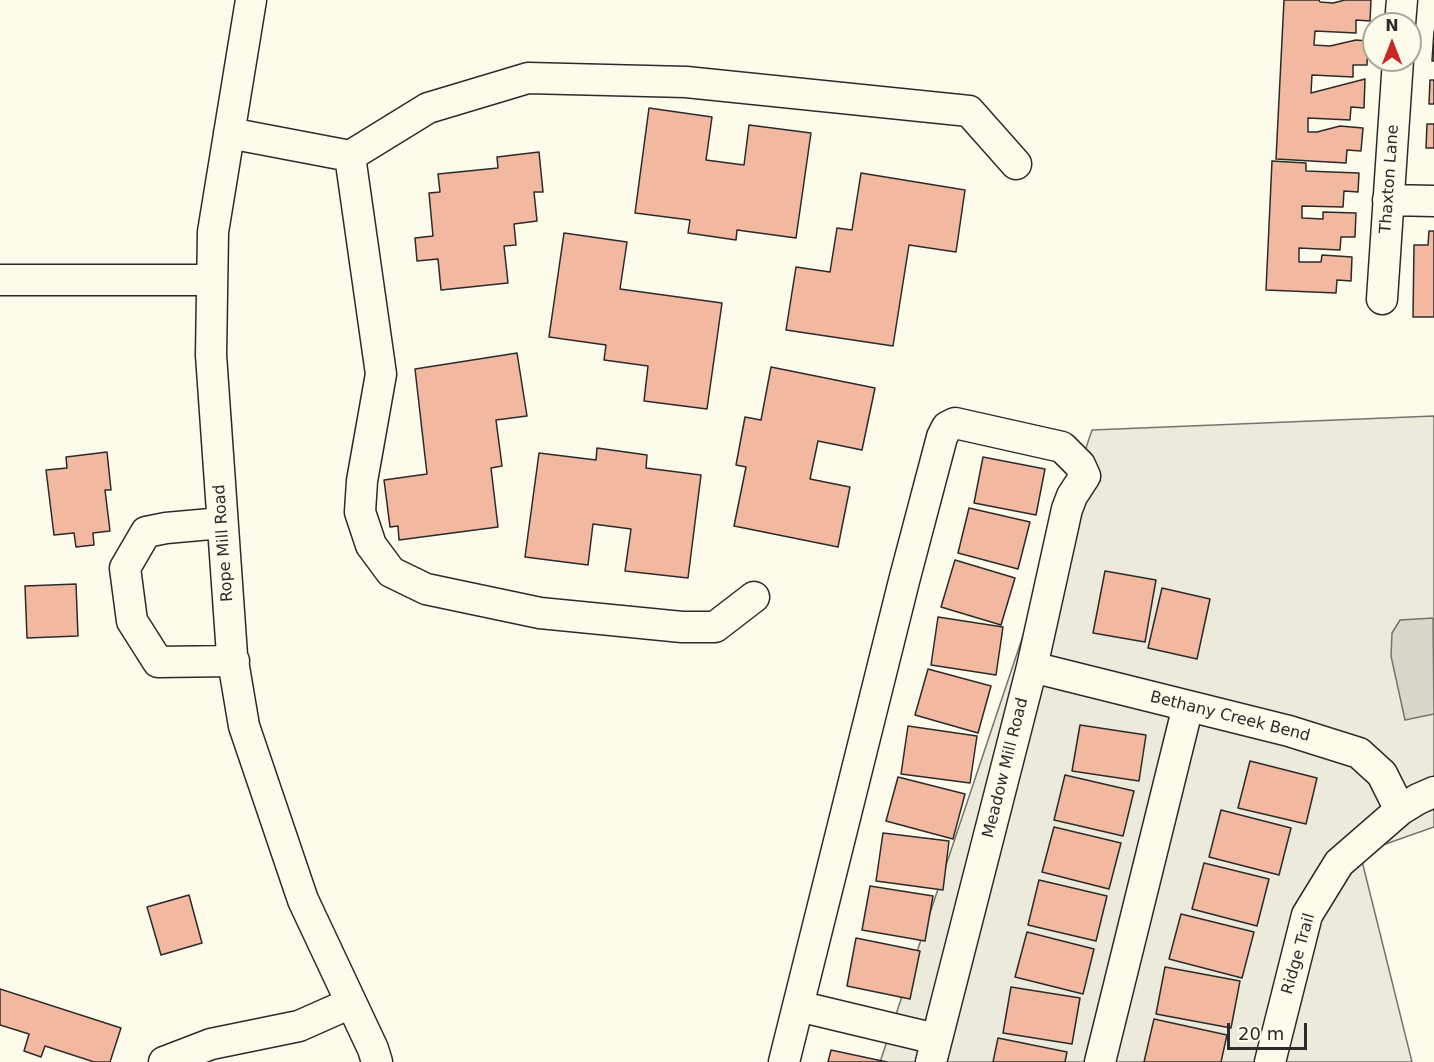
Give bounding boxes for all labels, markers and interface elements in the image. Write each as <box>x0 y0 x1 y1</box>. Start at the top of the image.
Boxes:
north arrow <box>1362 12 1422 72</box>
text: N <box>1385 16 1399 35</box>
street label: Thaxton Lane <box>1377 124 1403 234</box>
street label: Rope Mill Road <box>210 484 238 602</box>
street label: Bethany Creek Bend <box>1148 688 1312 746</box>
street label: Meadow Mill Road <box>979 696 1033 840</box>
street label: Ridge Trail <box>1278 911 1320 997</box>
scale bar <box>1230 1011 1310 1049</box>
text: 20 m <box>1238 1023 1284 1044</box>

